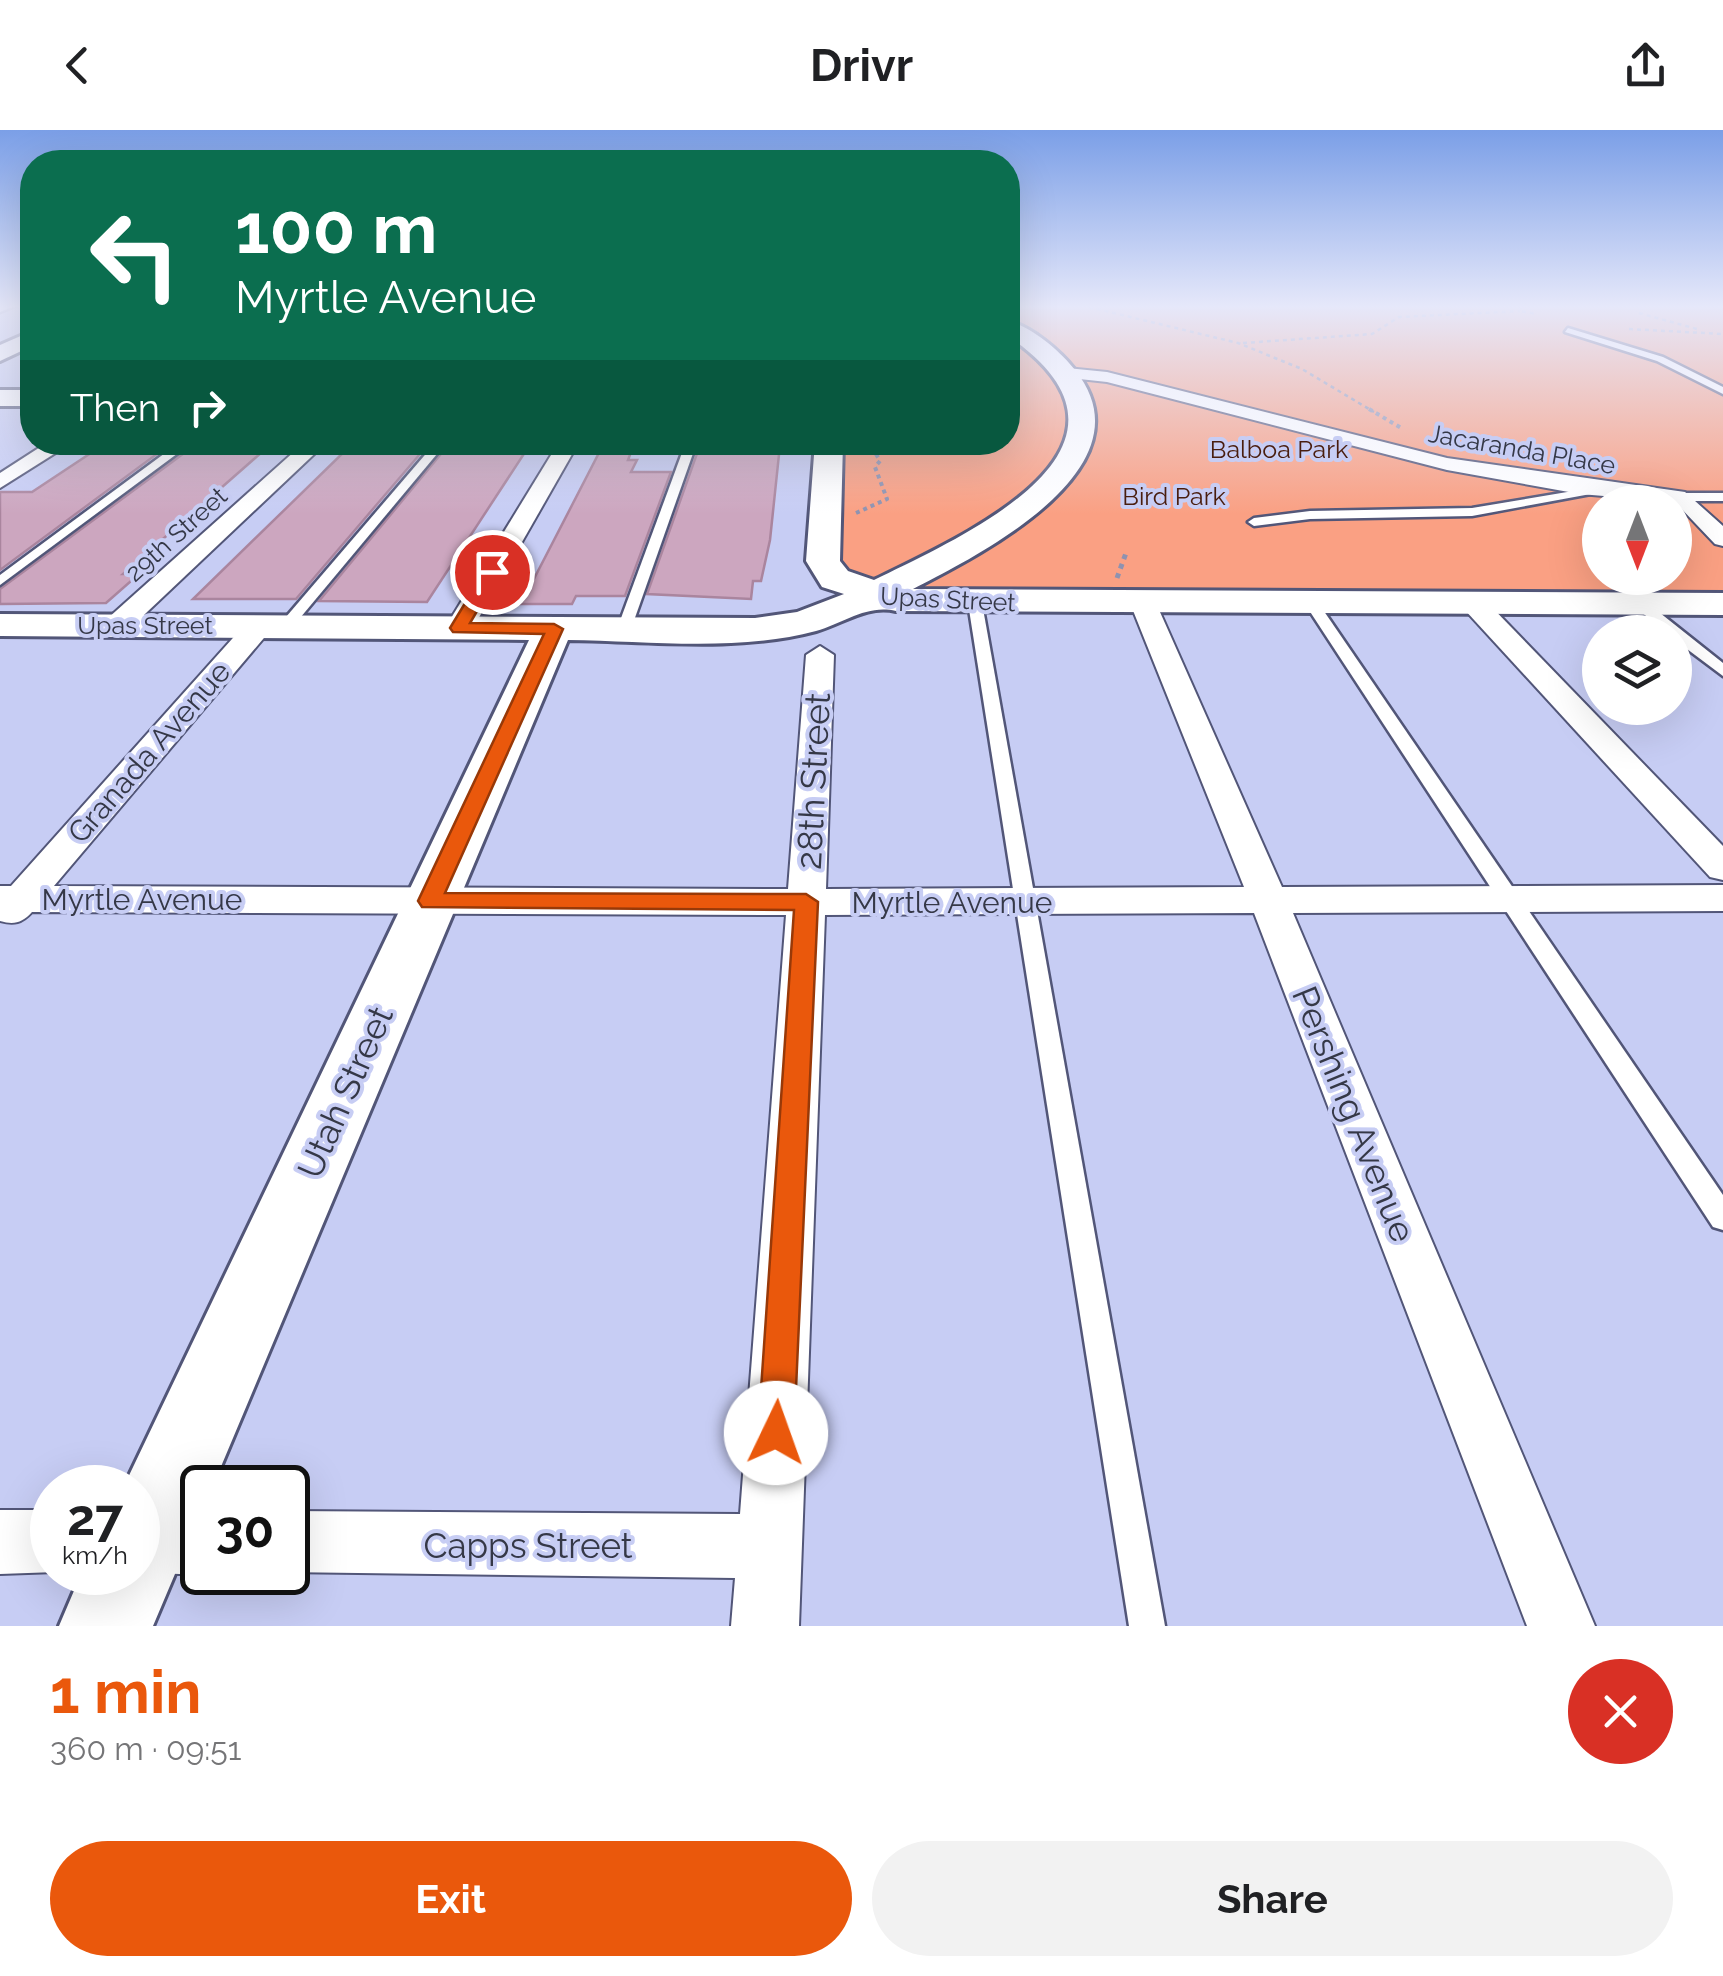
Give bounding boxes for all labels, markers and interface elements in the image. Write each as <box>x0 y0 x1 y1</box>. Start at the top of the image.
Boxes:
icon: back <box>50 38 105 93</box>
icon: share <box>1618 38 1673 93</box>
text: Drivr <box>810 39 913 92</box>
text: 100 m <box>235 187 438 269</box>
icon: left <box>70 190 200 320</box>
text: Myrtle Avenue <box>235 271 536 324</box>
icon: right <box>180 380 235 435</box>
text: Then <box>70 385 160 430</box>
street label: Jacaranda Place <box>1426 418 1618 480</box>
park label: Balboa Park <box>1210 434 1349 464</box>
street label: 29th Street <box>119 480 233 587</box>
park label: Bird Park <box>1122 481 1226 511</box>
north arrow <box>1582 485 1692 595</box>
map controls <box>1582 485 1692 725</box>
pin <box>450 530 535 615</box>
icon: arrive <box>465 545 520 600</box>
street label: Upas Street <box>880 580 1017 618</box>
street label: Upas Street <box>77 610 213 640</box>
button: layers <box>1582 615 1692 725</box>
street label: Granada Avenue <box>61 654 237 850</box>
street label: 28th Street <box>788 691 838 870</box>
street label: Myrtle Avenue <box>42 882 242 917</box>
street label: Myrtle Avenue <box>852 885 1052 920</box>
street label: Pershing Avenue <box>1284 980 1424 1248</box>
street label: Utah Street <box>289 1000 401 1184</box>
position arrow <box>724 1381 828 1485</box>
speed limit sign: 30 <box>180 1465 310 1595</box>
text: 27 <box>67 1488 123 1547</box>
street label: Capps Street <box>423 1525 633 1566</box>
text: km/h <box>62 1540 128 1570</box>
text: 1 min <box>50 1657 201 1727</box>
button: close <box>1568 1659 1673 1764</box>
text: 360 m · 09:51 <box>50 1730 241 1767</box>
button: Exit <box>50 1841 852 1956</box>
button: Share <box>872 1841 1673 1956</box>

